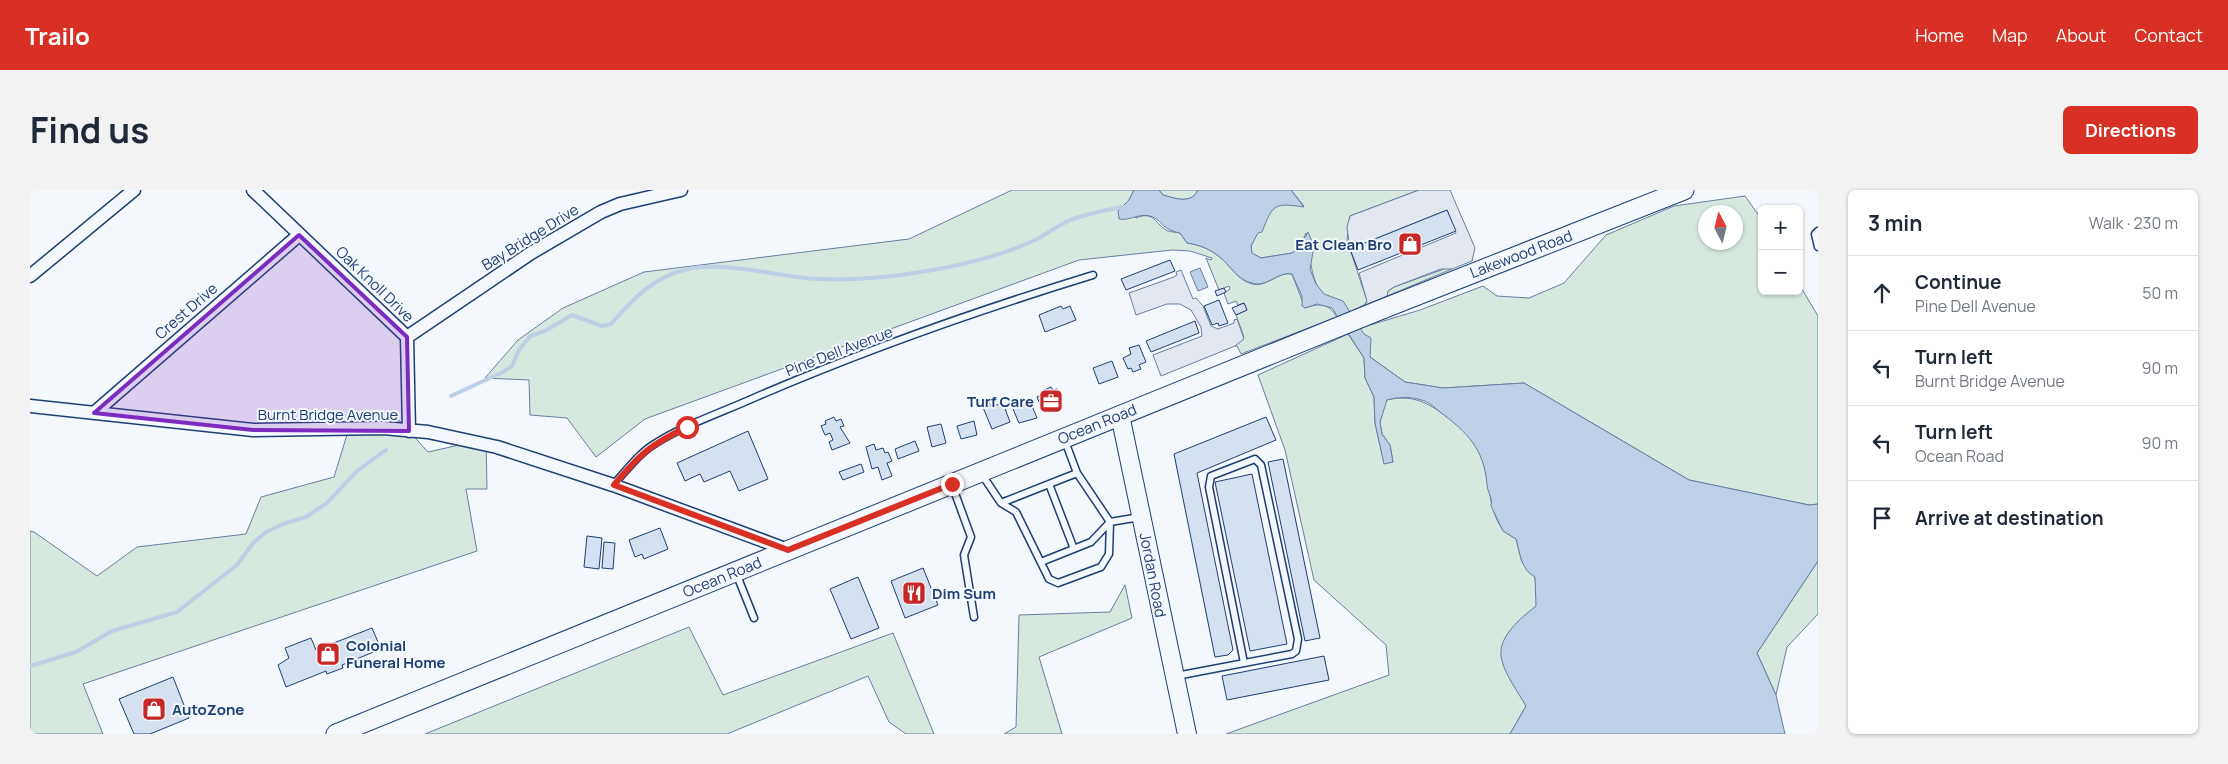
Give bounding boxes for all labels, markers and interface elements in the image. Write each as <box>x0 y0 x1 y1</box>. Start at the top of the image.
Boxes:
text: Trailo <box>25 19 90 52</box>
text: Home <box>1915 23 1964 47</box>
text: Map <box>1992 23 2028 47</box>
text: About <box>2056 23 2106 47</box>
text: Contact <box>2134 23 2203 47</box>
text: Find us <box>30 106 149 154</box>
button: Directions <box>2063 106 2198 154</box>
street label: Bay Bridge Drive <box>477 199 583 275</box>
north arrow <box>1698 205 1743 250</box>
map controls <box>1758 205 1803 295</box>
button: + <box>1758 205 1803 250</box>
text: 3 min <box>1868 209 1922 237</box>
text: Walk · 230 m <box>2089 212 2178 234</box>
street label: Lakewood Road <box>1467 225 1575 283</box>
shop icon: Eat Clean Bro <box>1397 231 1423 257</box>
place label: Eat Clean Bro <box>1295 234 1392 255</box>
street label: Oak Knoll Drive <box>331 241 419 327</box>
button: − <box>1758 250 1803 295</box>
text: Continue <box>1915 269 2001 295</box>
street label: Crest Drive <box>150 278 222 344</box>
icon: ahead <box>1868 279 1896 307</box>
text: 50 m <box>2142 282 2178 304</box>
text: Pine Dell Avenue <box>1915 295 2036 317</box>
street label: Pine Dell Avenue <box>782 321 896 381</box>
text: Turn left <box>1915 344 1993 370</box>
icon: left <box>1868 354 1896 382</box>
text: 90 m <box>2142 357 2178 379</box>
text: Burnt Bridge Avenue <box>1915 370 2065 392</box>
office icon: Turf Care <box>1038 388 1064 414</box>
place label: Turf Care <box>967 391 1034 412</box>
street label: Ocean Road <box>1054 399 1140 449</box>
street label: Burnt Bridge Avenue <box>258 404 398 425</box>
route start <box>676 416 699 439</box>
text: Turn left <box>1915 419 1993 445</box>
icon: left <box>1868 429 1896 457</box>
text: 90 m <box>2142 432 2178 454</box>
text: Ocean Road <box>1915 445 2004 467</box>
route end <box>941 473 964 496</box>
icon: arrive <box>1868 504 1896 532</box>
text: Arrive at destination <box>1915 505 2104 531</box>
street label: Jordan Road <box>1135 531 1171 619</box>
street label: Ocean Road <box>679 552 765 602</box>
restaurant icon: Dim Sum <box>901 580 927 606</box>
place label: Dim Sum <box>932 583 996 604</box>
place label: Colonial Funeral Home <box>346 635 446 673</box>
shop icon: Colonial Funeral Home <box>315 641 341 667</box>
shop icon: AutoZone <box>141 696 167 722</box>
place label: AutoZone <box>172 699 244 720</box>

